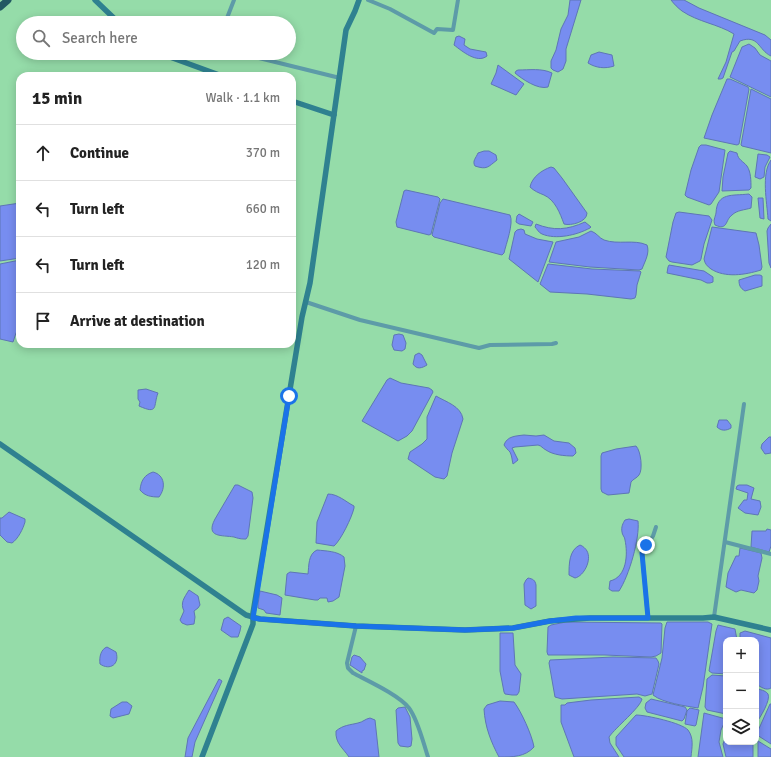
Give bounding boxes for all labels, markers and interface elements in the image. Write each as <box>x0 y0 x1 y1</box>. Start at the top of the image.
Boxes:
search box <box>16 16 296 60</box>
icon: search <box>30 27 52 49</box>
text: Search here <box>62 29 138 47</box>
text: 15 min <box>32 88 82 109</box>
text: Walk · 1.1 km <box>206 90 280 106</box>
icon: ahead <box>32 142 54 164</box>
text: Continue <box>70 144 129 162</box>
text: 370 m <box>246 145 280 161</box>
icon: left <box>32 198 54 220</box>
text: Turn left <box>70 200 124 218</box>
text: 660 m <box>246 201 280 217</box>
icon: left <box>32 254 54 276</box>
text: Turn left <box>70 256 124 274</box>
text: 120 m <box>246 257 280 273</box>
icon: arrive <box>32 310 54 332</box>
text: Arrive at destination <box>70 312 205 330</box>
route start <box>280 387 298 405</box>
route end <box>637 536 655 554</box>
map controls <box>723 637 759 745</box>
button: + <box>723 637 759 673</box>
button: − <box>723 673 759 709</box>
button: layers <box>723 709 759 745</box>

